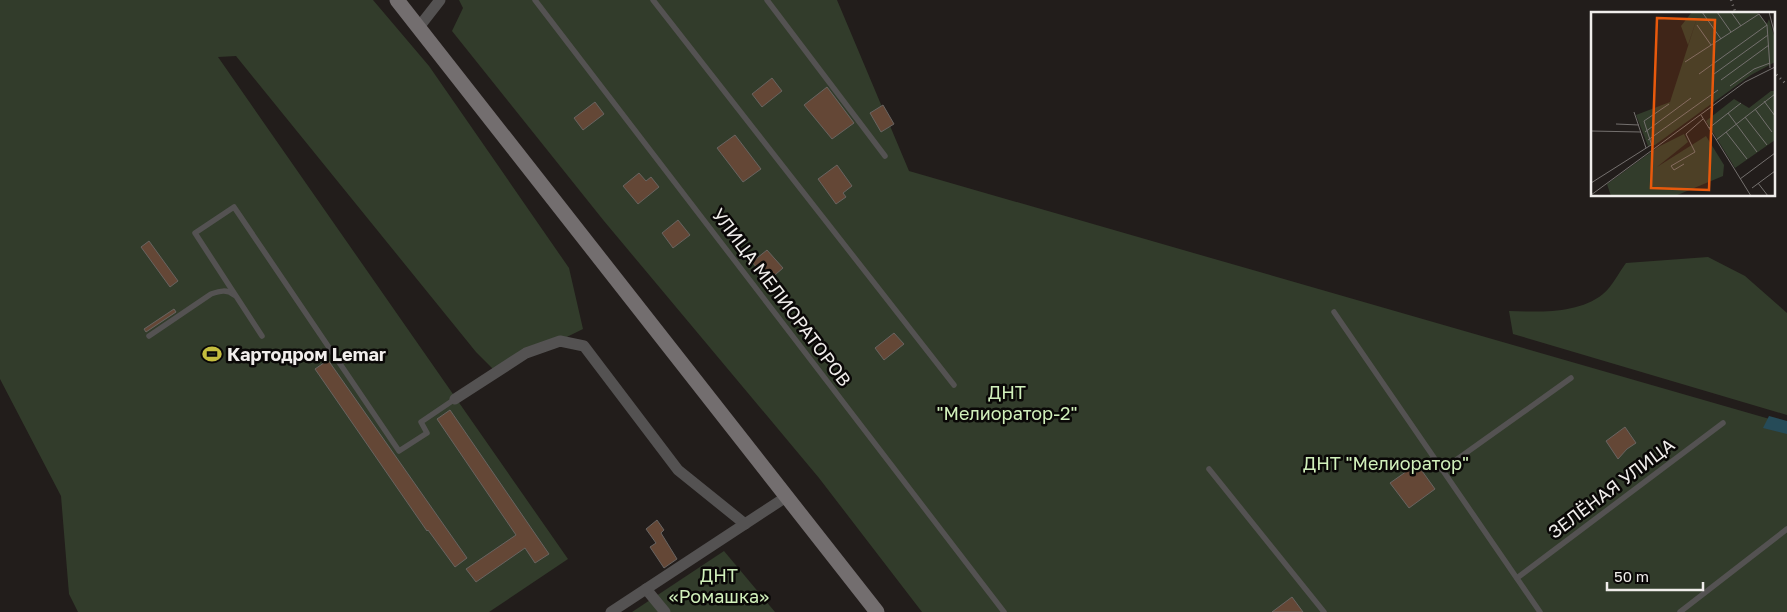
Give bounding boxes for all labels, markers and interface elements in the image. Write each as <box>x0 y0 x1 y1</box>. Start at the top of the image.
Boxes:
inset map <box>1591 12 1774 196</box>
street label: УЛИЦА МЕЛИОРАТОРОВ <box>708 204 856 390</box>
sports icon: Картодром Lemar <box>201 343 223 365</box>
place label: Картодром Lemar <box>227 343 386 365</box>
park label: ДНТ "Мелиоратор-2" <box>937 381 1077 424</box>
street label: ЗЕЛЁНАЯ УЛИЦА <box>1543 433 1679 543</box>
park label: ДНТ "Мелиоратор" <box>1303 452 1469 474</box>
scale bar <box>1607 560 1703 592</box>
park label: ДНТ «Ромашка» <box>669 564 769 607</box>
text: 50 m <box>1614 567 1649 585</box>

